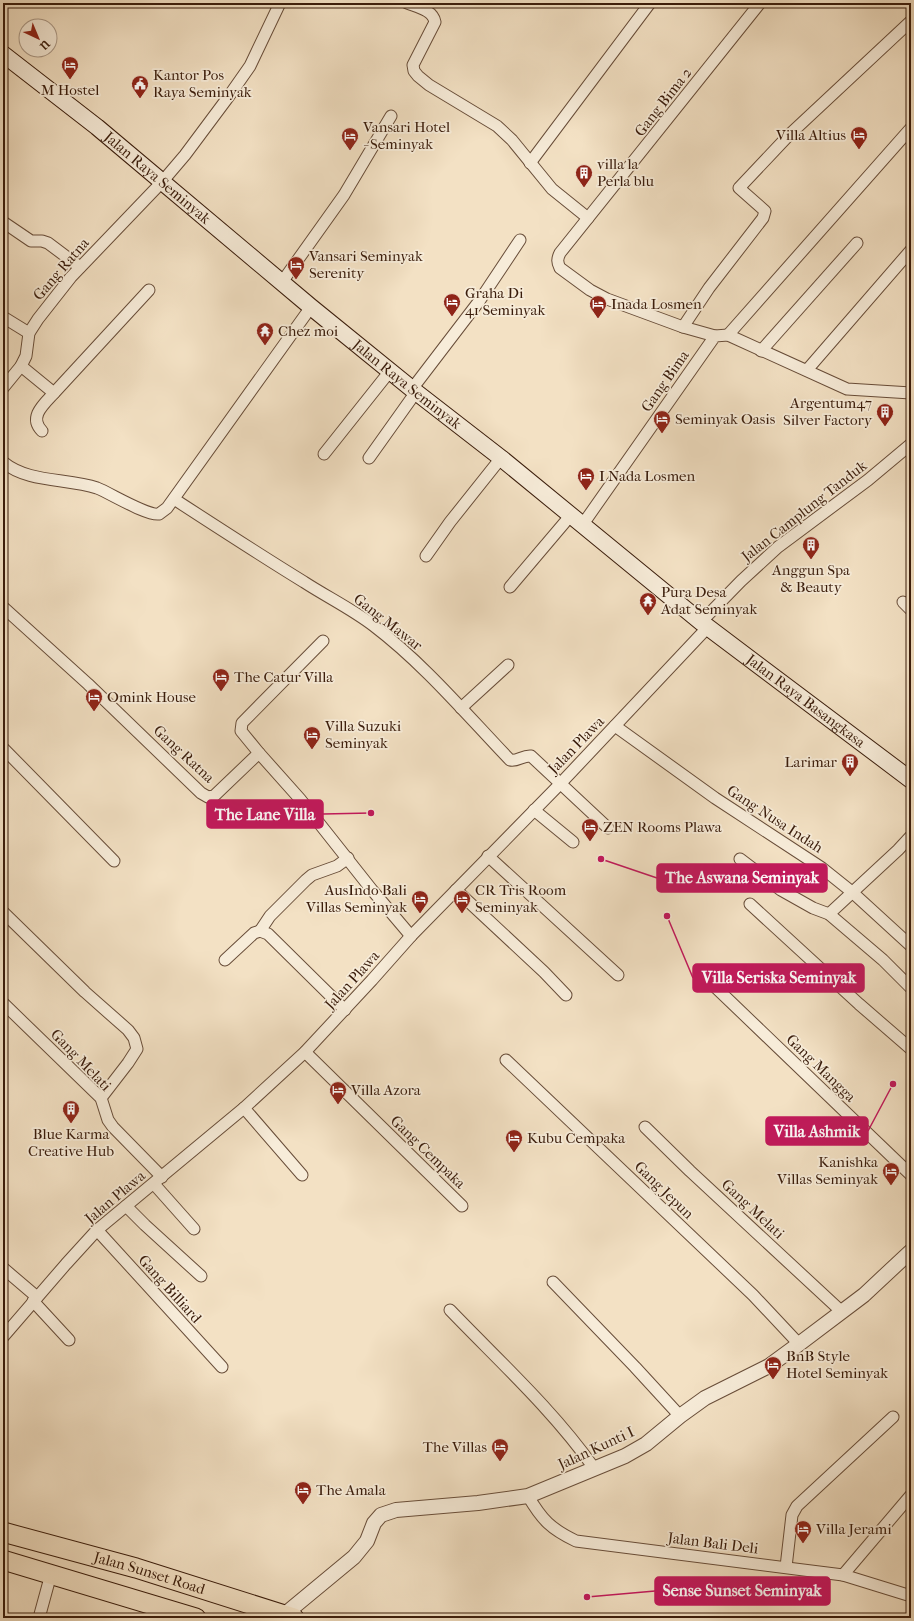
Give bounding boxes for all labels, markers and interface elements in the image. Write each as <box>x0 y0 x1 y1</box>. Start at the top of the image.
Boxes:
north arrow <box>18 18 58 58</box>
text: U <box>37 36 53 53</box>
hotel icon: M Hostel <box>60 55 80 80</box>
street label: Gang Bima 2 <box>631 64 696 140</box>
place label: Kantor Pos Raya Seminyak <box>153 66 252 101</box>
public building icon: Kantor Pos Raya Seminyak <box>130 74 150 99</box>
place label: M Hostel <box>41 81 99 99</box>
place label: Vansari Hotel - Seminyak <box>362 118 450 153</box>
hotel icon: Villa Altius <box>849 125 869 150</box>
hotel icon: Vansari Hotel - Seminyak <box>340 126 360 151</box>
place label: Villa Altius <box>775 126 846 144</box>
street label: Jalan Raya Seminyak <box>100 127 215 228</box>
place label: villa la Perla blu <box>597 155 654 190</box>
building icon: villa la Perla blu <box>574 163 594 188</box>
street label: Gang Ratna <box>29 233 94 304</box>
place label: Vansari Seminyak Serenity <box>308 247 423 282</box>
hotel icon: Vansari Seminyak Serenity <box>286 255 306 280</box>
place label: Graha Di 41 Seminyak <box>465 284 545 319</box>
hotel icon: Graha Di 41 Seminyak <box>442 292 462 317</box>
hotel icon: Inada Losmen <box>588 294 608 319</box>
place label: Inada Losmen <box>611 295 702 313</box>
temple icon: Chez moi <box>255 321 275 346</box>
place label: Chez moi <box>278 322 339 340</box>
street label: Jalan Raya Seminyak <box>348 335 465 433</box>
street label: Gang Bima <box>637 346 693 415</box>
place label: Argentum47 Silver Factory <box>783 394 873 429</box>
building icon: Argentum47 Silver Factory <box>875 402 895 427</box>
hotel icon: Seminyak Oasis <box>652 409 672 434</box>
place label: Seminyak Oasis <box>675 410 776 428</box>
street label: Jalan Camplung Tanduk <box>737 456 870 566</box>
hotel icon: I Nada Losmen <box>576 466 596 491</box>
place label: I Nada Losmen <box>599 467 695 485</box>
building icon: Anggun Spa & Beauty <box>801 535 821 560</box>
place label: Anggun Spa & Beauty <box>771 561 851 596</box>
place label: Pura Desa Adat Seminyak <box>660 583 757 618</box>
street label: Gang Mawar <box>350 590 426 655</box>
temple icon: Pura Desa Adat Seminyak <box>638 591 658 616</box>
street label: Jalan Raya Basangkasa <box>742 650 870 752</box>
hotel icon: The Catur Villa <box>211 667 231 692</box>
place label: The Catur Villa <box>234 668 334 686</box>
hotel icon: Omink House <box>84 687 104 712</box>
place label: Omink House <box>107 688 197 706</box>
street label: Jalan Plawa <box>543 712 609 778</box>
place label: Villa Suzuki Seminyak <box>324 717 402 752</box>
street label: Gang Ratna <box>150 721 219 787</box>
hotel icon: Villa Suzuki Seminyak <box>302 725 322 750</box>
building icon: Larimar <box>840 752 860 777</box>
place label: Larimar <box>784 753 838 771</box>
street label: Gang Nusa Indah <box>724 781 827 857</box>
callout: The Lane Villa <box>207 800 323 828</box>
text: The Lane Villa <box>214 805 316 824</box>
hotel icon: ZEN Rooms Plawa <box>580 817 600 842</box>
place label: ZEN Rooms Plawa <box>603 818 723 836</box>
callout: The Aswana Seminyak <box>657 864 827 892</box>
text: The Aswana Seminyak <box>664 868 820 888</box>
place label: AusIndo Bali Villas Seminyak <box>305 881 408 916</box>
place label: CR Tris Room Seminyak <box>475 881 567 916</box>
hotel icon: AusIndo Bali Villas Seminyak <box>410 889 430 914</box>
hotel icon: CR Tris Room Seminyak <box>452 889 472 914</box>
street label: Jalan Plawa <box>320 946 384 1014</box>
callout: Villa Seriska Seminyak <box>693 964 864 992</box>
text: Villa Seriska Seminyak <box>701 968 857 988</box>
street label: Gang Melati <box>47 1025 115 1095</box>
street label: Gang Mangga <box>782 1030 860 1106</box>
hotel icon: Villa Azora <box>328 1080 348 1105</box>
place label: Villa Azora <box>350 1081 422 1099</box>
building icon: Blue Karma Creative Hub <box>61 1099 81 1124</box>
street label: Gang Cempaka <box>387 1112 470 1193</box>
callout: Villa Ashmik <box>766 1117 868 1145</box>
text: Villa Ashmik <box>773 1122 861 1141</box>
place label: Blue Karma Creative Hub <box>28 1125 114 1160</box>
hotel icon: Kubu Cempaka <box>504 1128 524 1153</box>
place label: Kubu Cempaka <box>527 1129 626 1147</box>
place label: Kanishka Villas Seminyak <box>776 1153 879 1188</box>
street label: Gang Jepun <box>631 1157 698 1223</box>
hotel icon: Kanishka Villas Seminyak <box>881 1161 901 1186</box>
street label: Jalan Plawa <box>80 1166 150 1228</box>
street label: Gang Melati <box>718 1175 789 1243</box>
street label: Gang Billiard <box>135 1251 206 1327</box>
place label: BnB Style Hotel Seminyak <box>786 1347 888 1382</box>
hotel icon: BnB Style Hotel Seminyak <box>763 1355 783 1380</box>
street label: Jalan Kunti I <box>554 1422 637 1474</box>
hotel icon: The Villas <box>490 1437 510 1462</box>
place label: The Villas <box>423 1438 487 1456</box>
hotel icon: The Amala <box>293 1480 313 1505</box>
place label: The Amala <box>316 1481 387 1499</box>
hotel icon: Villa Jerami <box>793 1519 813 1544</box>
place label: Villa Jerami <box>815 1520 892 1538</box>
street label: Jalan Bali Deli <box>666 1528 760 1558</box>
street label: Jalan Sunset Road <box>91 1548 208 1598</box>
callout: Sense Sunset Seminyak <box>655 1577 830 1605</box>
text: Sense Sunset Seminyak <box>662 1581 822 1601</box>

